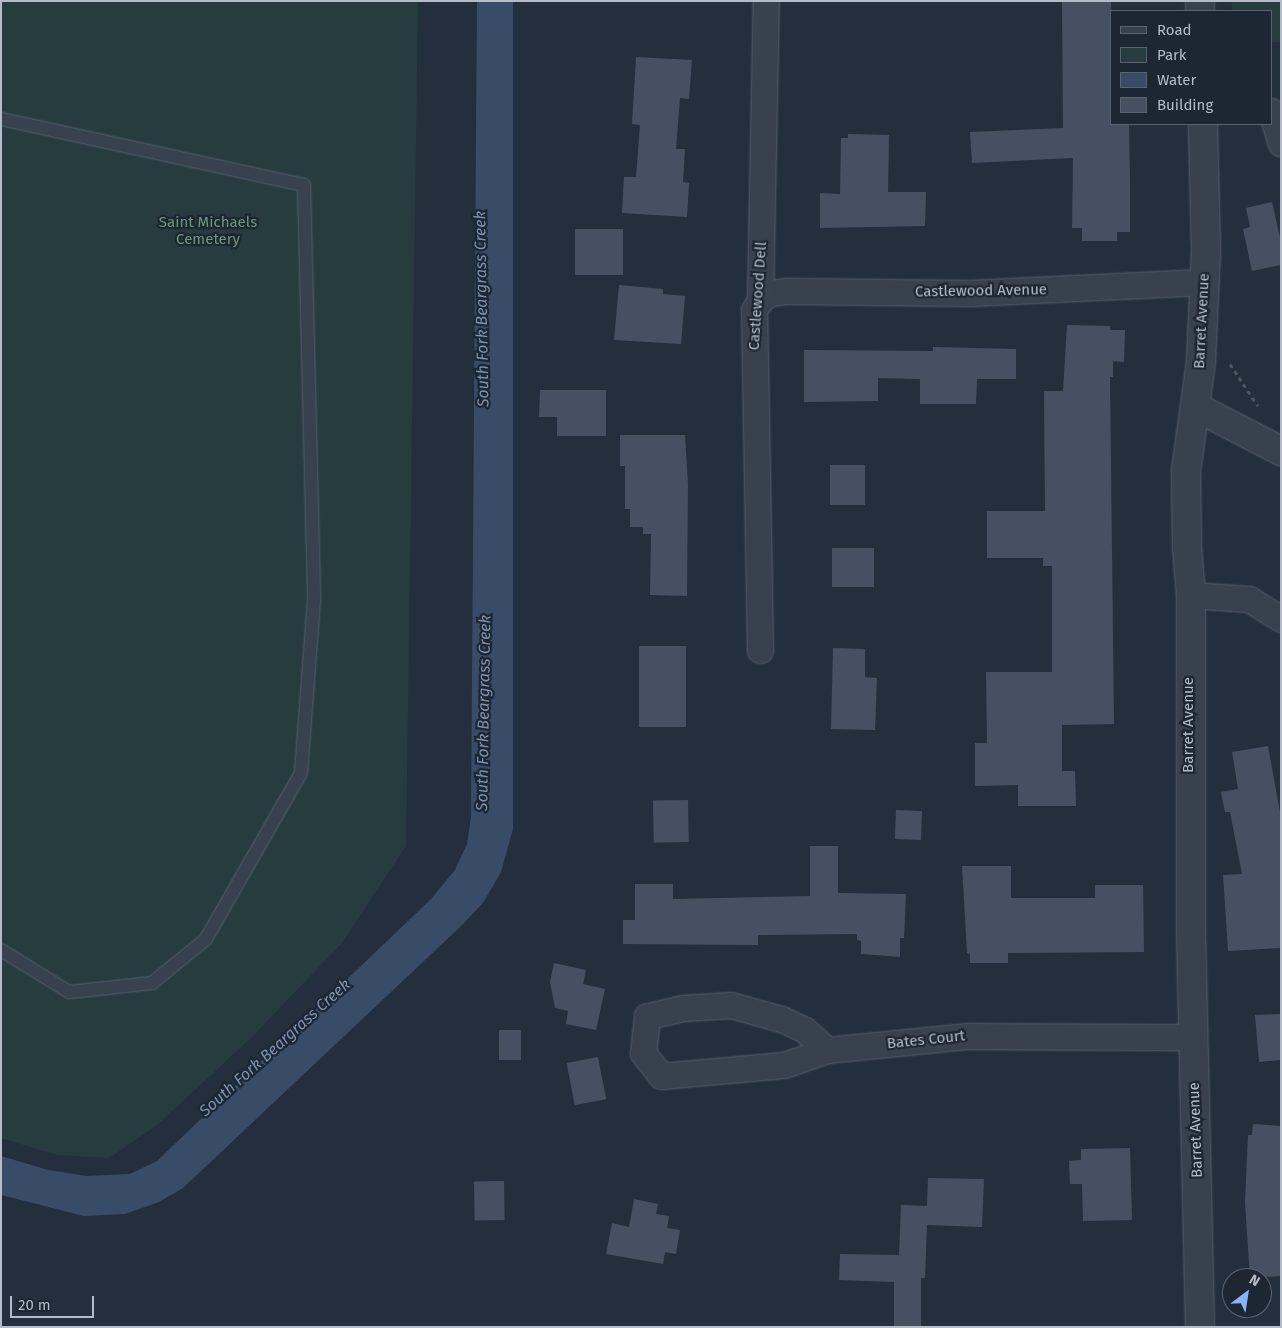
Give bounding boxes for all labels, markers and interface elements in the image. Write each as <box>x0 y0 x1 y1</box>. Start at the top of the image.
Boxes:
legend <box>1110 10 1272 125</box>
text: Road <box>1157 21 1192 39</box>
text: Park <box>1157 46 1187 64</box>
text: Water <box>1157 71 1196 89</box>
text: Building <box>1157 96 1213 114</box>
water label: South Fork Beargrass Creek <box>471 211 493 407</box>
park label: Saint Michaels Cemetery <box>159 213 257 248</box>
street label: Castlewood Dell <box>745 241 771 351</box>
street label: Barret Avenue <box>1191 273 1213 369</box>
street label: Castlewood Avenue <box>915 281 1047 301</box>
water label: South Fork Beargrass Creek <box>473 615 495 811</box>
street label: Barret Avenue <box>1180 677 1198 773</box>
water label: South Fork Beargrass Creek <box>196 975 354 1121</box>
street label: Bates Court <box>886 1027 966 1053</box>
street label: Barret Avenue <box>1185 1082 1207 1178</box>
north arrow <box>1222 1268 1272 1318</box>
text: N <box>1246 1271 1263 1290</box>
scale bar <box>12 1286 96 1318</box>
text: 20 m <box>18 1296 51 1314</box>

